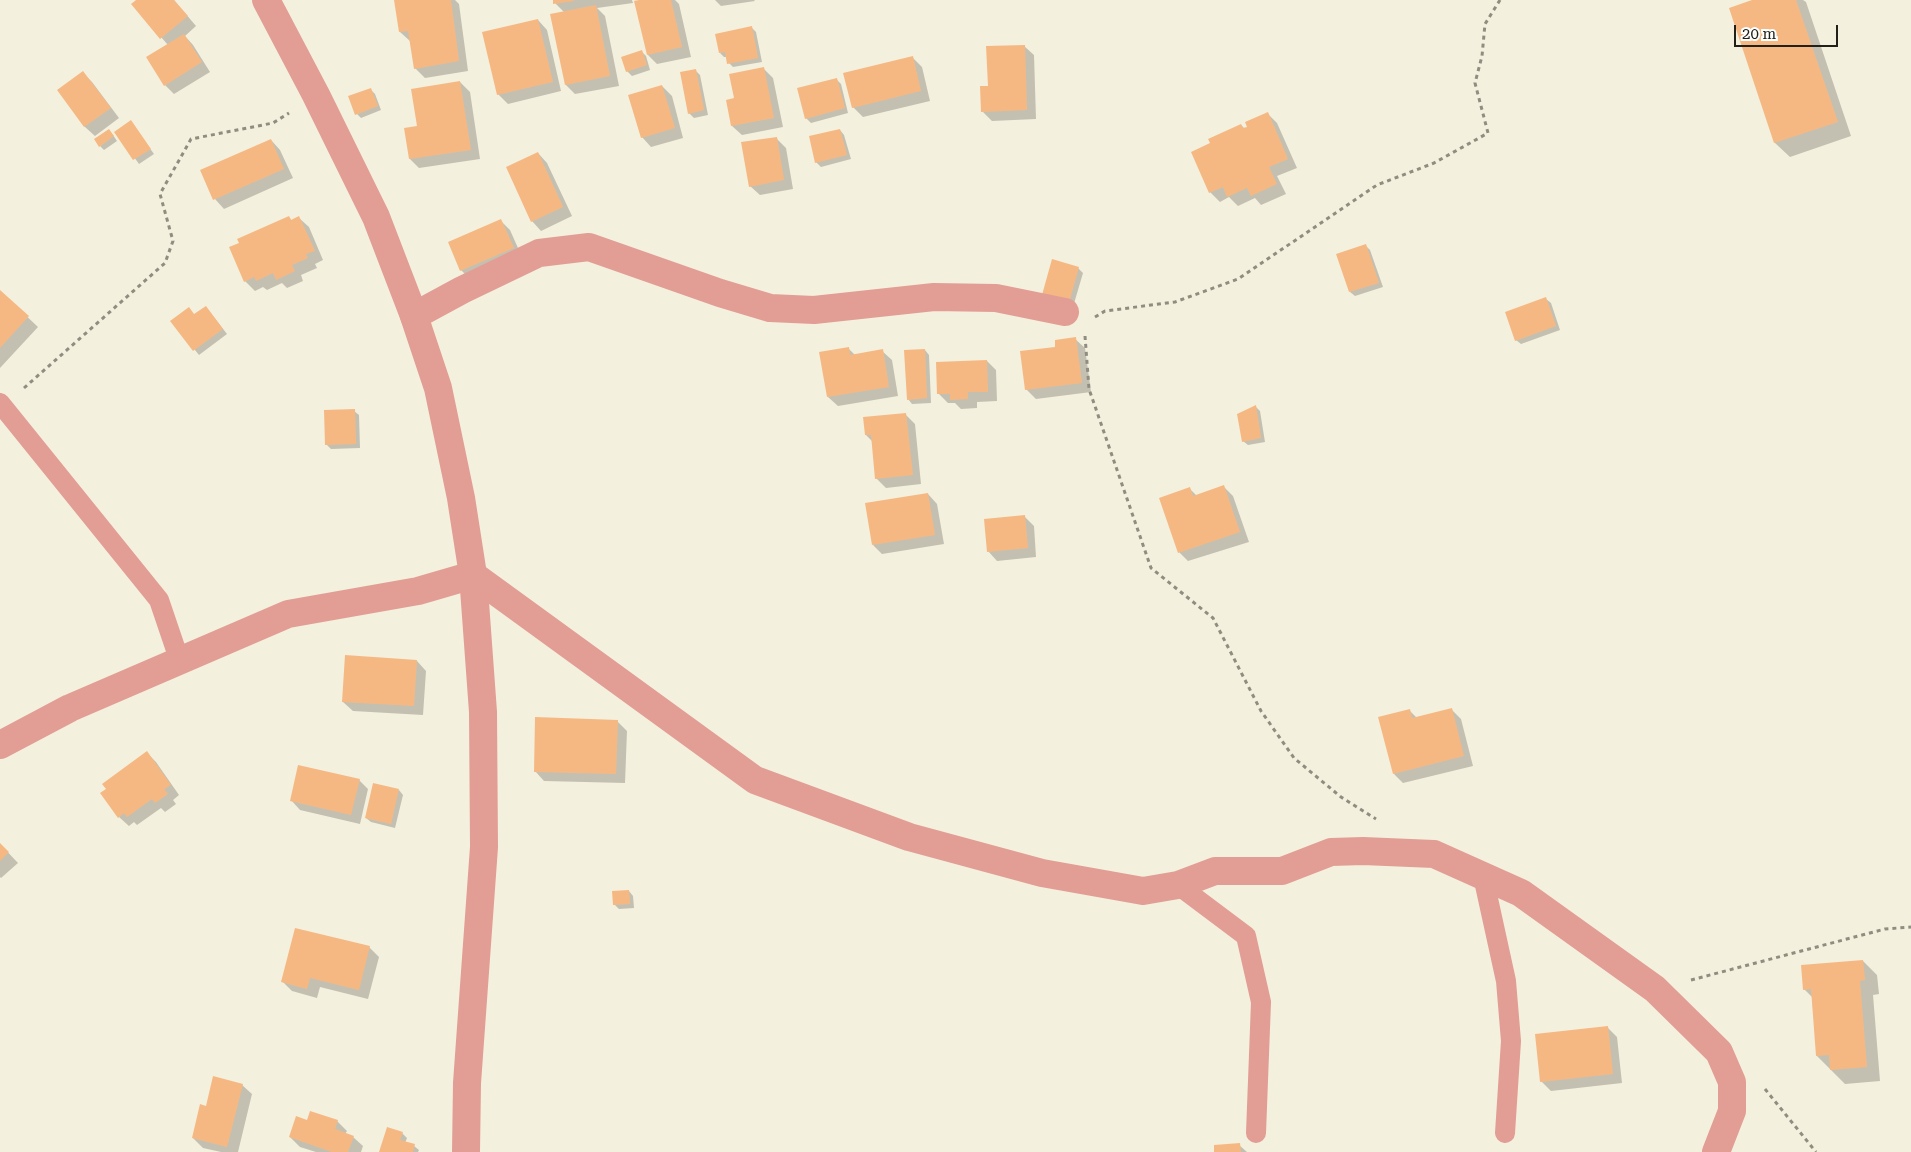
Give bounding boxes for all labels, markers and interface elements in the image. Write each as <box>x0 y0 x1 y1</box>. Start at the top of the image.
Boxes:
scale bar <box>1736 15 1840 47</box>
text: 20 m <box>1742 25 1776 43</box>

